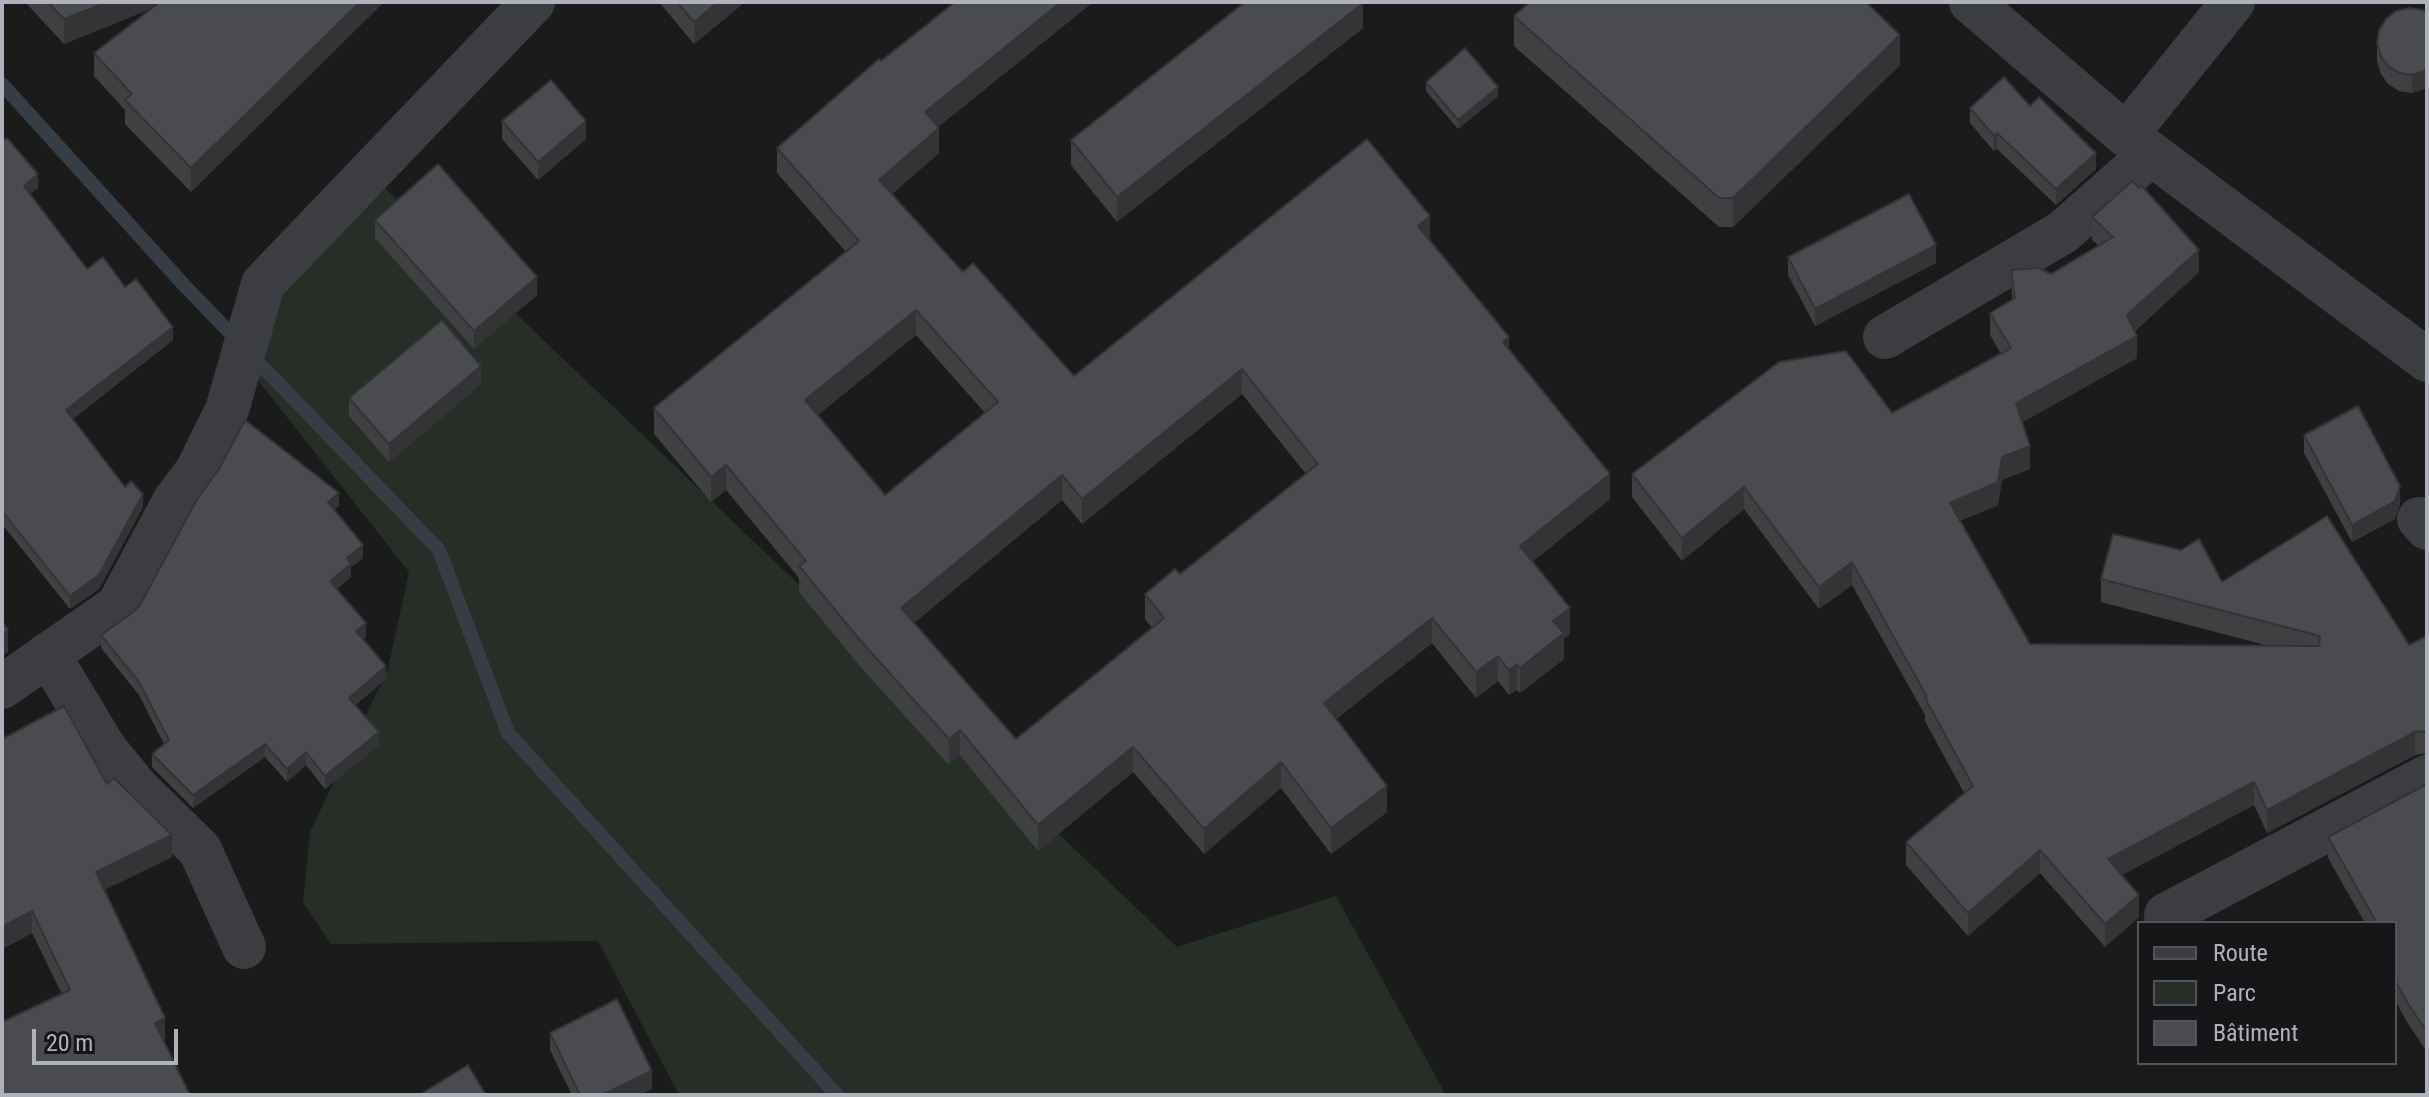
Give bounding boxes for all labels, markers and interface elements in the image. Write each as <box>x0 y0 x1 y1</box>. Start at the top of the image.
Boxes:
legend <box>2137 921 2397 1065</box>
text: Route <box>2213 939 2268 967</box>
text: Parc <box>2213 979 2256 1007</box>
scale bar <box>36 1013 182 1063</box>
text: Bâtiment <box>2213 1019 2298 1047</box>
text: 20 m <box>46 1029 93 1057</box>

